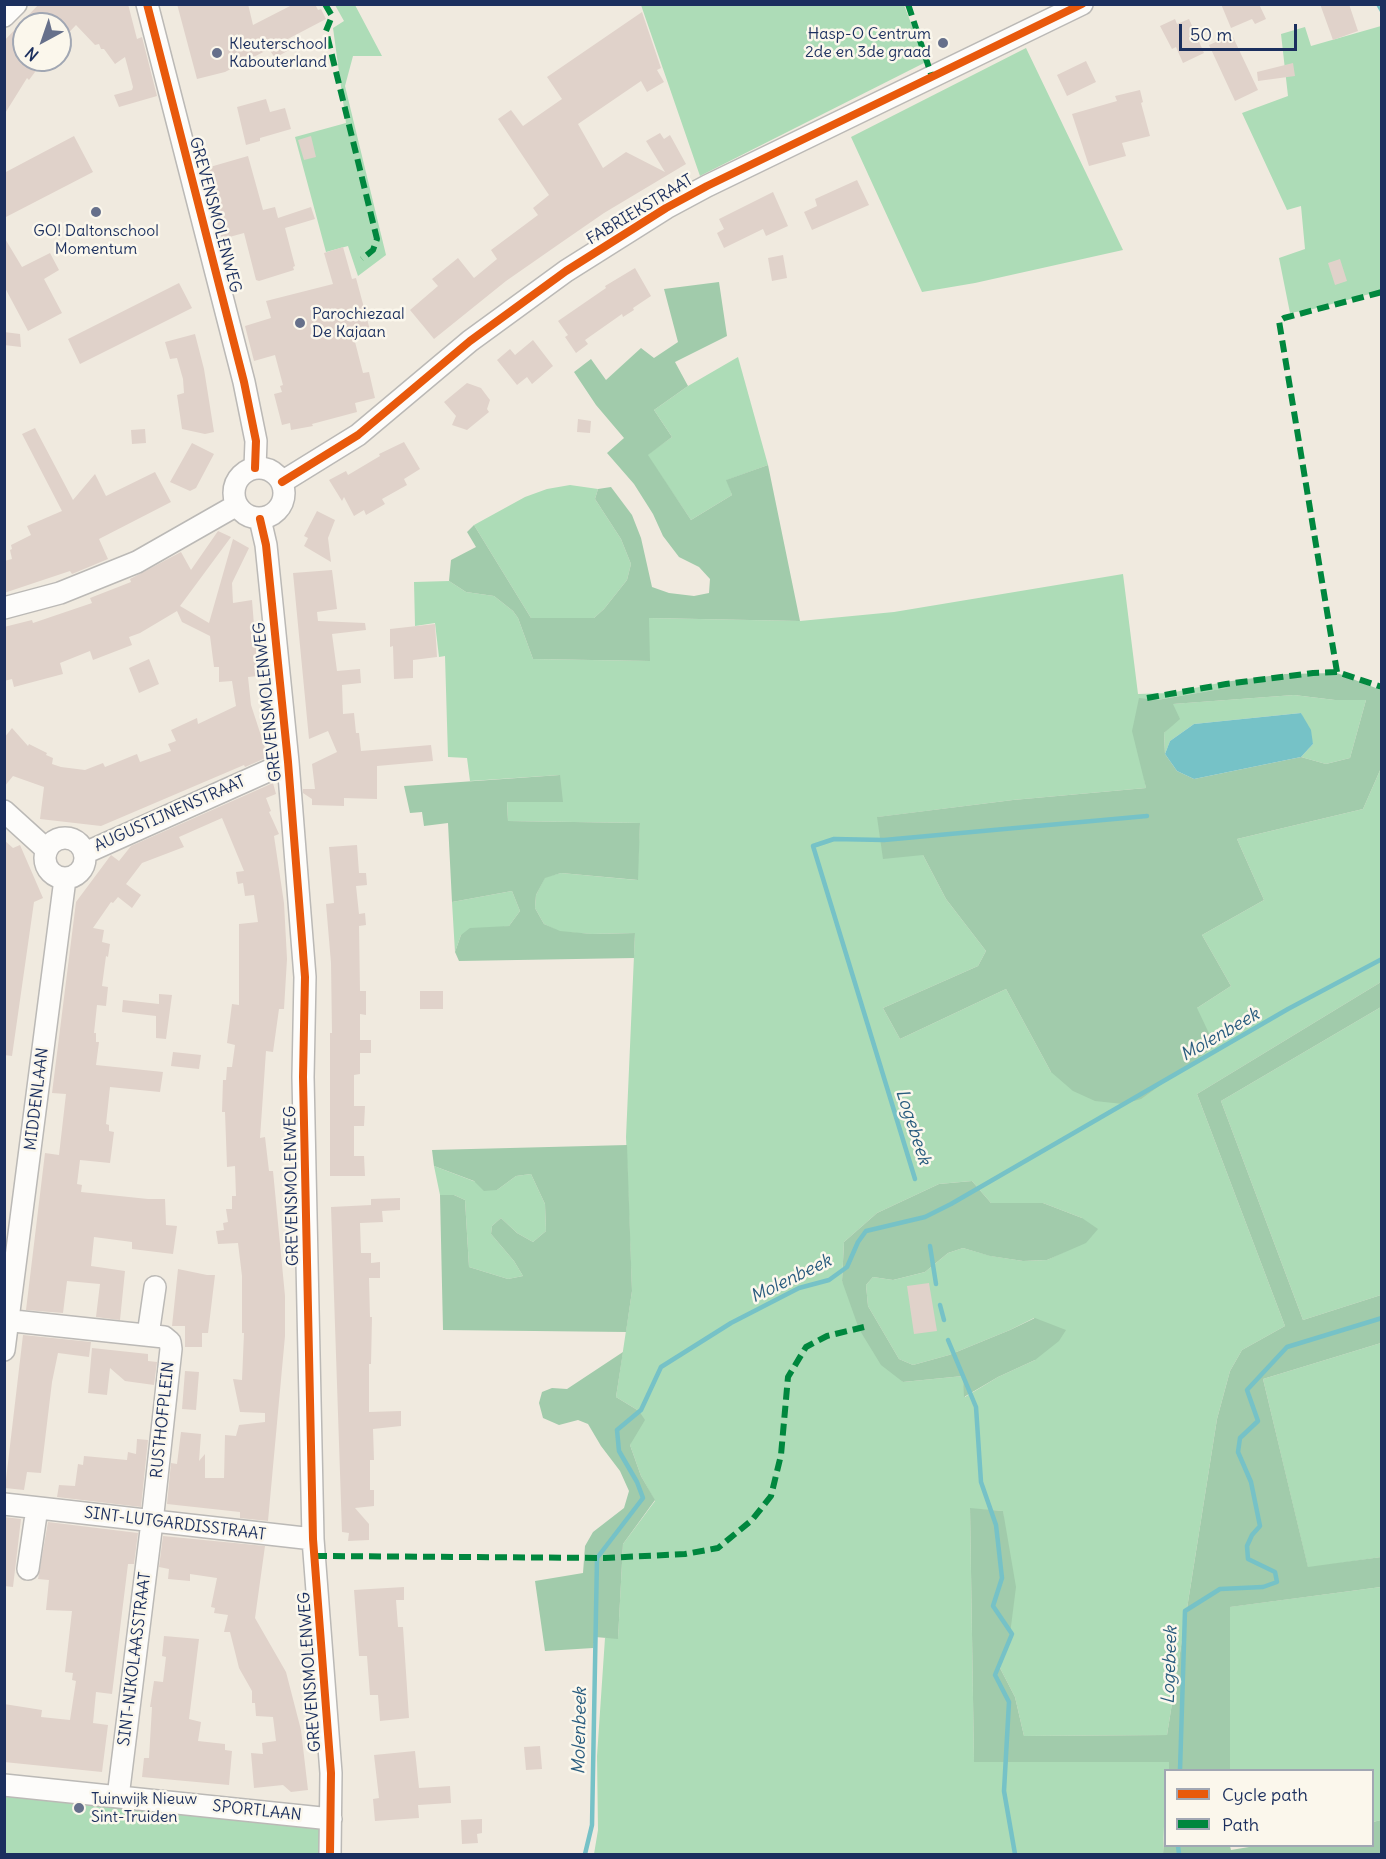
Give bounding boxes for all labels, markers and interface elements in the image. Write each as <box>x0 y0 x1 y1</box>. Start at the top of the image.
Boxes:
north arrow <box>12 12 72 72</box>
scale bar <box>1182 12 1300 50</box>
text: 50 m <box>1190 23 1232 46</box>
place label: Hasp-O Centrum 2de en 3de graad <box>805 24 931 62</box>
place label: Kleuterschool Kabouterland <box>229 34 327 72</box>
marker: Hasp-O Centrum 2de en 3de graad <box>936 36 950 50</box>
text: N <box>21 43 42 65</box>
marker: Kleuterschool Kabouterland <box>210 46 224 60</box>
street label: GREVENSMOLENWEG <box>185 135 245 295</box>
street label: FABRIEKSTRAAT <box>583 171 697 249</box>
marker: GO! Daltonschool Momentum <box>89 205 103 219</box>
place label: GO! Daltonschool Momentum <box>33 221 159 259</box>
place label: Parochiezaal De Kajaan <box>312 304 405 342</box>
marker: Parochiezaal De Kajaan <box>293 316 307 330</box>
street label: GREVENSMOLENWEG <box>250 621 286 783</box>
street label: AUGUSTIJNENSTRAAT <box>91 772 249 856</box>
water label: Molenbeek <box>1177 1004 1263 1066</box>
street label: MIDDENLAAN <box>21 1047 53 1151</box>
water label: Logebeek <box>891 1087 935 1167</box>
street label: GREVENSMOLENWEG <box>281 1106 303 1266</box>
water label: Molenbeek <box>747 1250 835 1308</box>
street label: RUSTHOFPLEIN <box>147 1361 179 1479</box>
street label: SINT-LUTGARDISSTRAAT <box>83 1503 267 1545</box>
street label: SINT-NIKOLAASSTRAAT <box>115 1571 155 1747</box>
street label: GREVENSMOLENWEG <box>295 1591 325 1753</box>
water label: Logebeek <box>1158 1626 1182 1704</box>
water label: Molenbeek <box>568 1687 592 1775</box>
legend <box>1164 1769 1374 1847</box>
text: Cycle path <box>1222 1783 1308 1806</box>
place label: Tuinwijk Nieuw Sint-Truiden <box>91 1789 197 1827</box>
street label: SPORTLAAN <box>212 1797 302 1825</box>
marker: Tuinwijk Nieuw Sint-Truiden <box>72 1801 86 1815</box>
text: Path <box>1222 1813 1259 1836</box>

